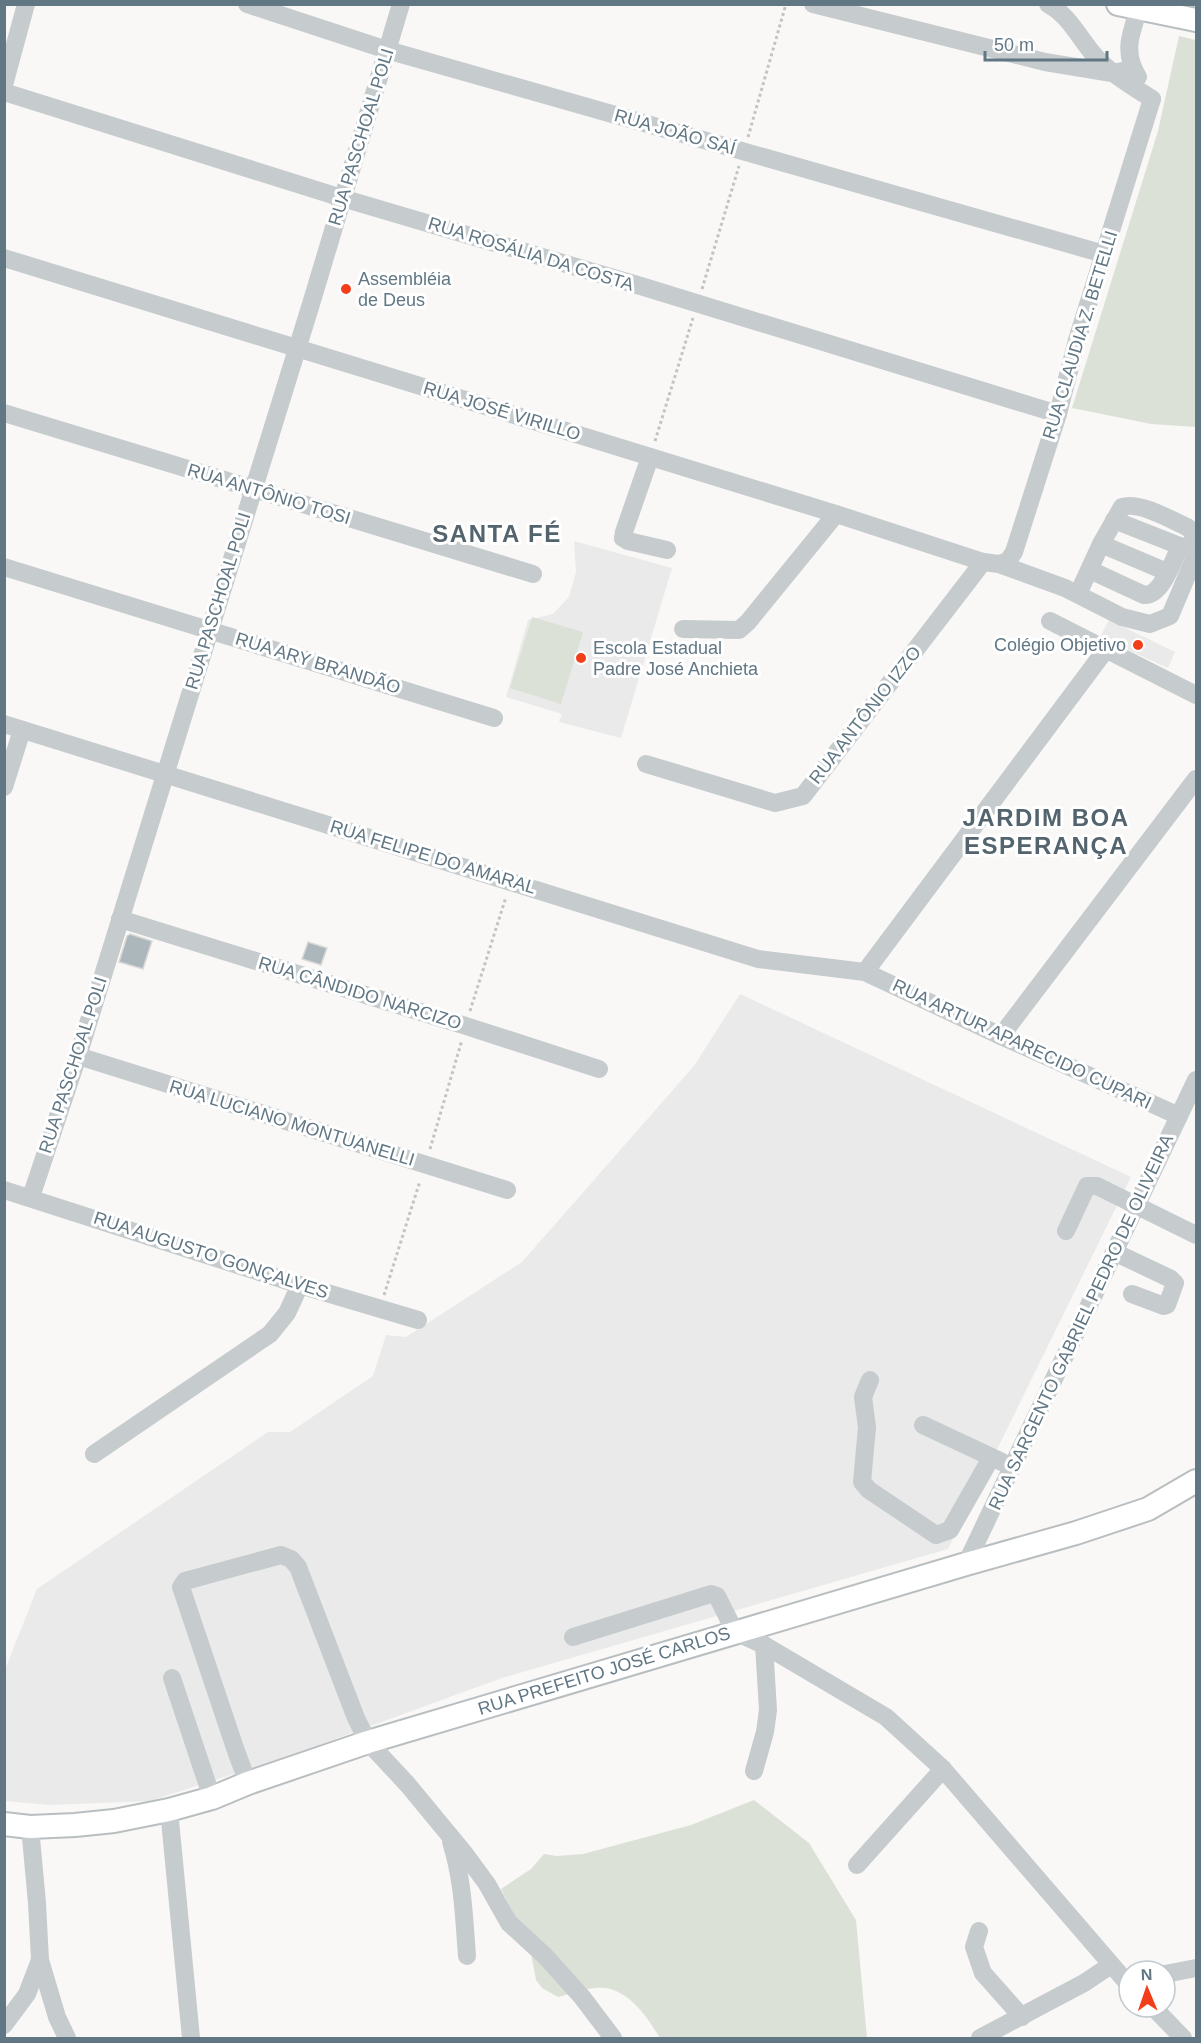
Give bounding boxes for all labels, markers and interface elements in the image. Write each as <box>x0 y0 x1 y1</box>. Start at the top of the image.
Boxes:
scale bar <box>985 24 1106 62</box>
text: 50 m <box>994 35 1034 55</box>
street label: RUA PASCHOAL POLI <box>325 46 397 228</box>
street label: RUA JOÃO SAÍ <box>612 104 738 159</box>
street label: RUA ROSÁLIA DA COSTA <box>426 213 636 295</box>
street label: RUA CLAUDIA Z. BETELLI <box>1039 228 1121 442</box>
place label: Assembléia de Deus <box>358 269 452 310</box>
marker: Assembléia de Deus <box>339 282 353 296</box>
street label: RUA JOSÉ VIRILLO <box>421 378 583 444</box>
street label: RUA ANTÔNIO TOSI <box>185 459 353 528</box>
street label: RUA PASCHOAL POLI <box>182 510 254 692</box>
district label: SANTA FÉ <box>432 520 562 547</box>
street label: RUA ARY BRANDÃO <box>233 627 403 698</box>
place label: Colégio Objetivo <box>994 635 1126 655</box>
place label: Escola Estadual Padre José Anchieta <box>593 638 759 679</box>
marker: Colégio Objetivo <box>1131 638 1145 652</box>
street label: RUA ANTÔNIO IZZO <box>804 642 925 788</box>
marker: Escola Estadual Padre José Anchieta <box>574 651 588 665</box>
district label: JARDIM BOA ESPERANÇA <box>962 804 1130 859</box>
street label: RUA FELIPE DO AMARAL <box>328 816 538 898</box>
street label: RUA CÂNDIDO NARCIZO <box>256 953 464 1033</box>
street label: RUA PASCHOAL POLI <box>35 974 111 1156</box>
street label: RUA ARTUR APARECIDO CUPARI <box>890 975 1154 1113</box>
street label: RUA LUCIANO MONTUANELLI <box>167 1076 417 1170</box>
street label: RUA SARGENTO GABRIEL PEDRO DE OLIVEIRA <box>985 1131 1177 1513</box>
street label: RUA AUGUSTO GONÇALVES <box>91 1208 331 1302</box>
street label: RUA PREFEITO JOSÉ CARLOS <box>475 1623 733 1719</box>
north arrow <box>1117 1959 1177 2019</box>
text: N <box>1140 1966 1153 1983</box>

